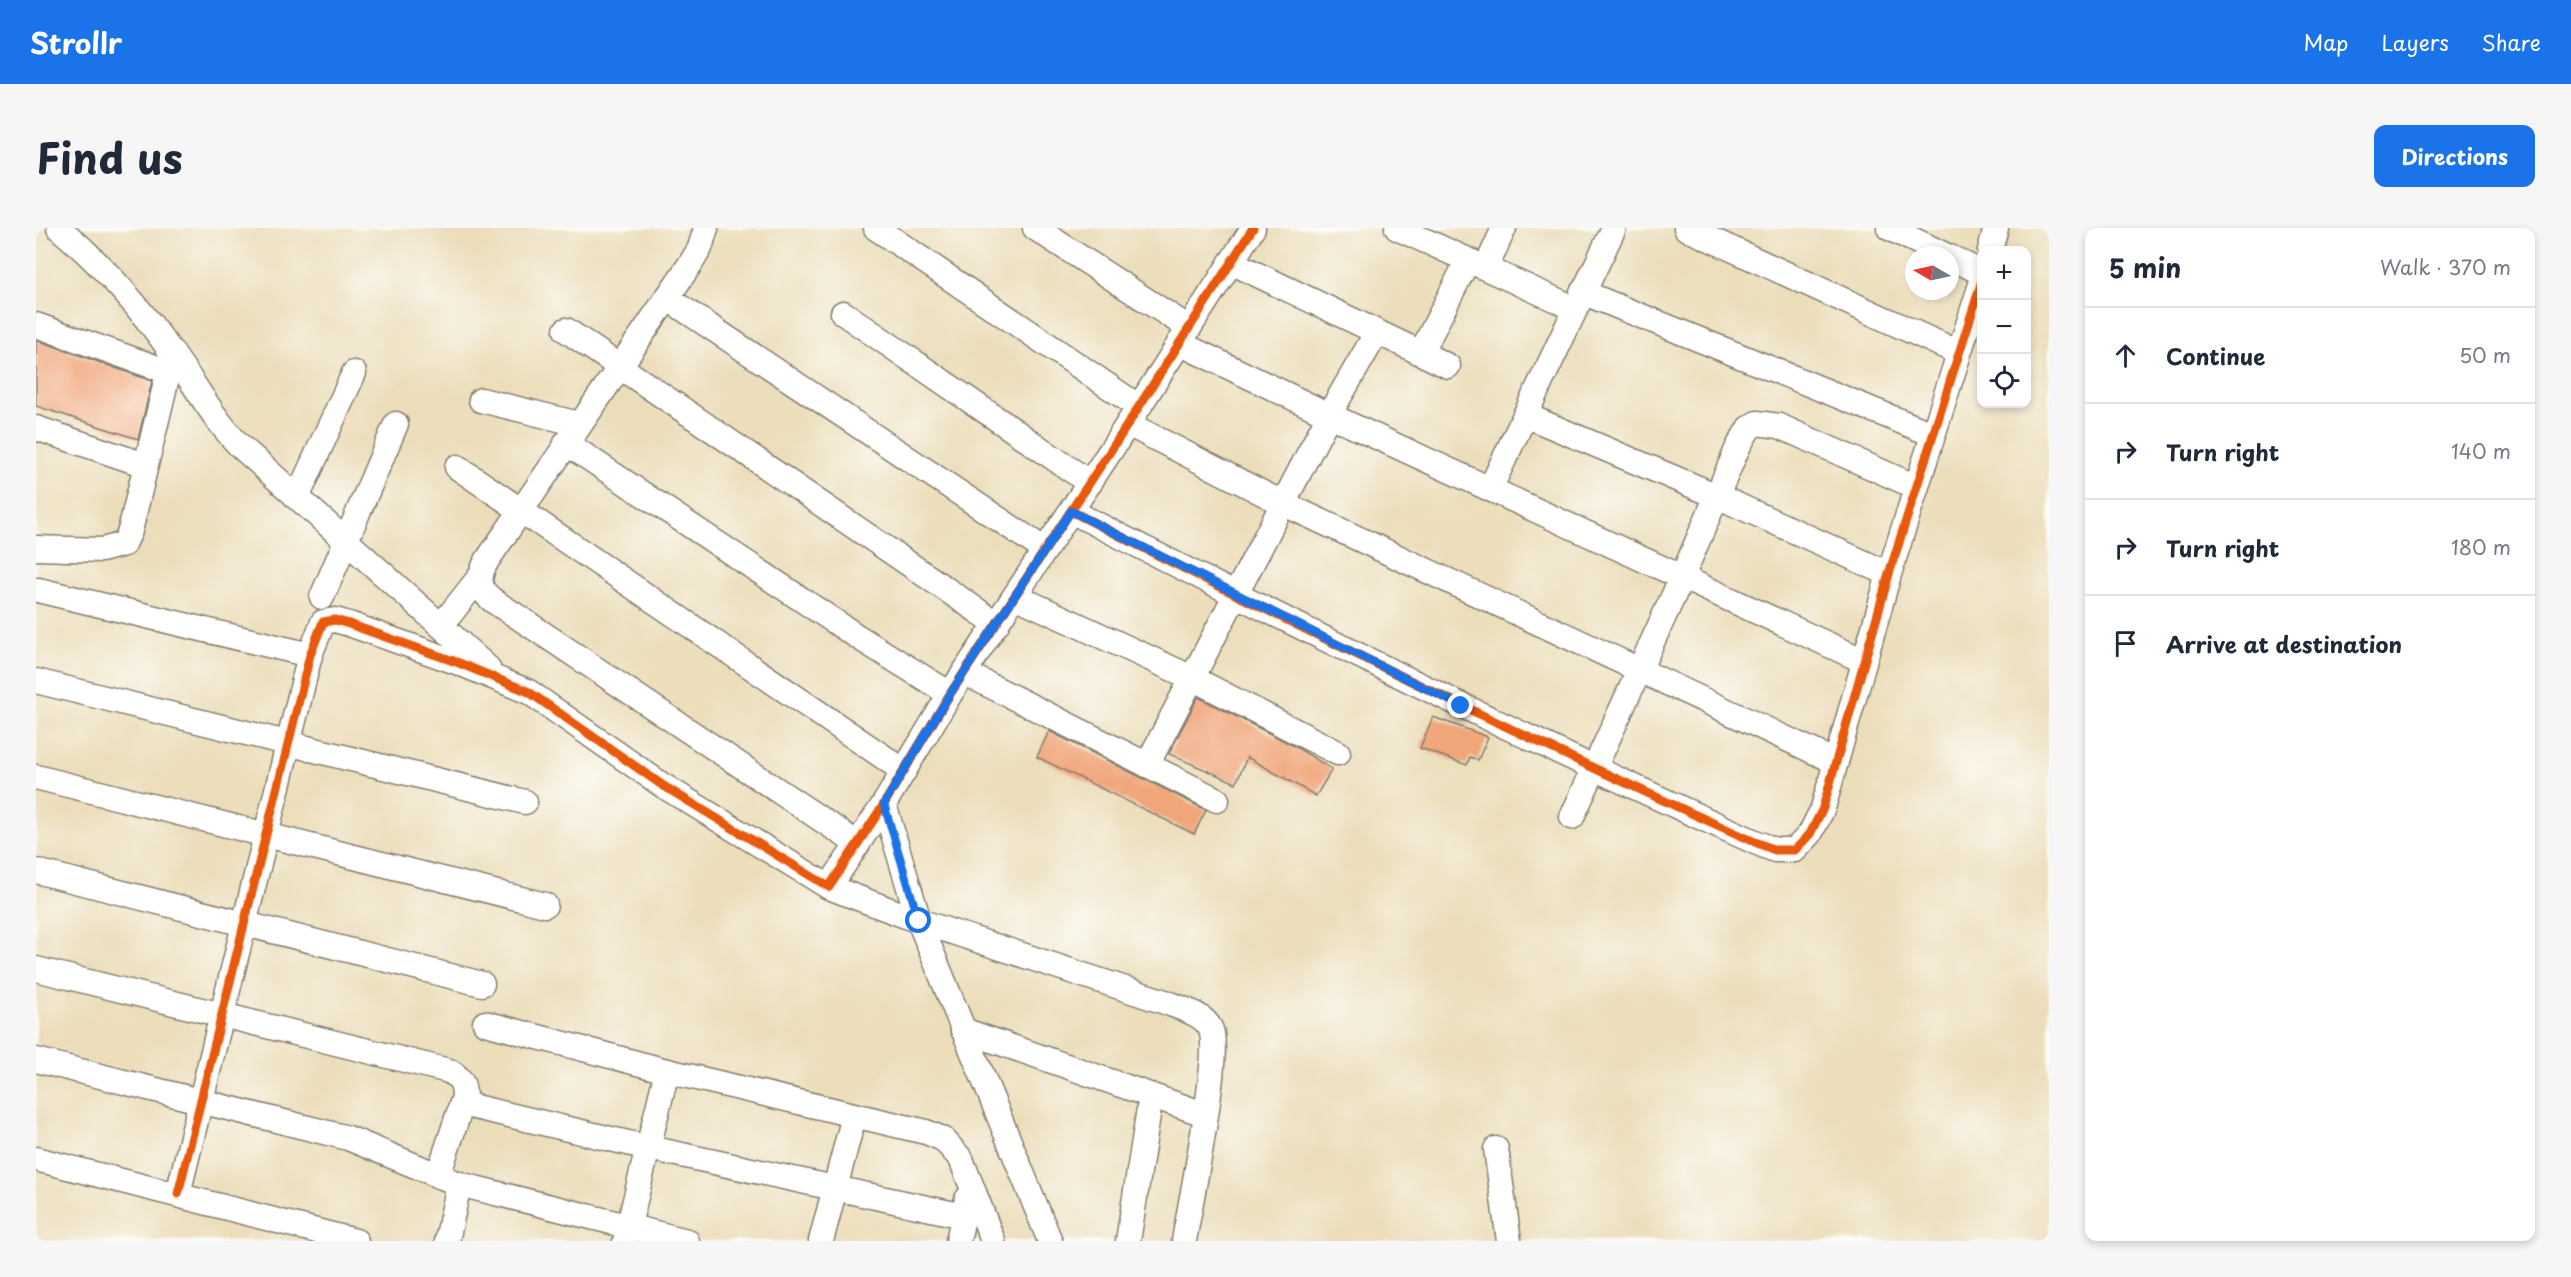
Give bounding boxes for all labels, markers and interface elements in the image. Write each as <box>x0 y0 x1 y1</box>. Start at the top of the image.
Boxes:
text: Strollr <box>30 21 122 64</box>
text: Map <box>2304 26 2348 58</box>
text: Layers <box>2381 26 2449 58</box>
text: Share <box>2482 26 2541 58</box>
text: Find us <box>36 125 183 188</box>
button: Directions <box>2374 125 2535 187</box>
north arrow <box>1905 246 1959 300</box>
map controls <box>1977 246 2031 408</box>
button: + <box>1977 246 2031 300</box>
text: 5 min <box>2109 248 2181 287</box>
text: Walk · 370 m <box>2380 252 2511 282</box>
button: − <box>1977 300 2031 354</box>
icon: ahead <box>2109 339 2142 372</box>
text: Continue <box>2166 339 2265 372</box>
text: 50 m <box>2459 340 2511 370</box>
button: locate <box>1977 354 2031 408</box>
icon: right <box>2109 435 2142 468</box>
text: Turn right <box>2166 435 2279 468</box>
text: 140 m <box>2451 436 2511 466</box>
icon: right <box>2109 531 2142 564</box>
text: Turn right <box>2166 531 2279 564</box>
text: 180 m <box>2451 532 2511 562</box>
icon: arrive <box>2109 627 2142 660</box>
text: Arrive at destination <box>2166 627 2402 660</box>
route end <box>1447 692 1473 718</box>
route start <box>905 907 931 933</box>

